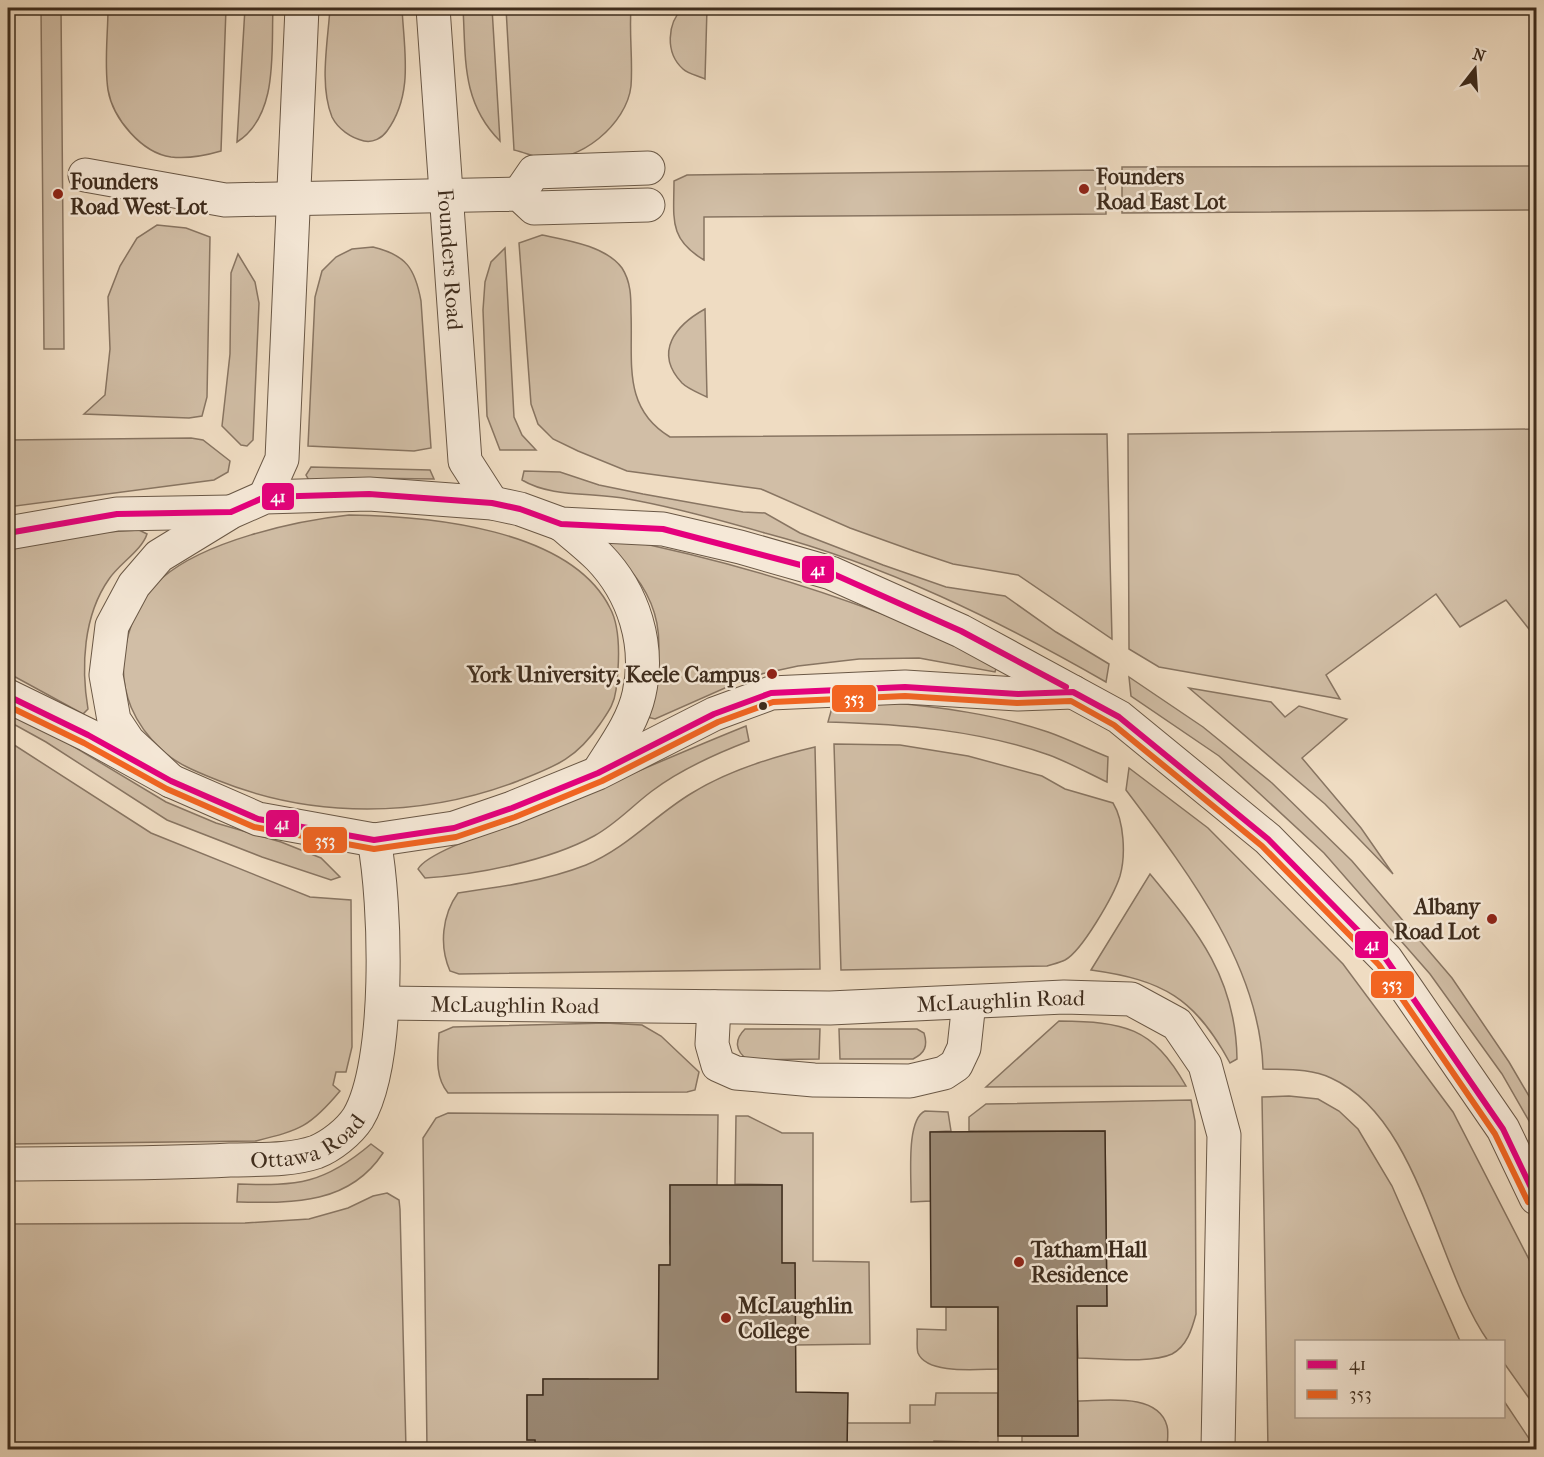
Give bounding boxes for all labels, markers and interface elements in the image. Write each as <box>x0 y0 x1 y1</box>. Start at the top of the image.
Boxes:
north arrow <box>1445 39 1505 99</box>
text: N <box>1471 44 1489 66</box>
place label: Founders Road East Lot <box>1095 164 1227 215</box>
place label: Founders Road West Lot <box>69 169 209 220</box>
marker: Founders Road East Lot <box>1077 182 1091 196</box>
marker: Founders Road West Lot <box>51 187 65 201</box>
street label: Founders Road <box>432 188 468 332</box>
line badge: 41 <box>261 482 295 511</box>
text: 41 <box>269 487 286 507</box>
line badge: 41 <box>801 555 835 584</box>
text: 41 <box>809 560 826 580</box>
place label: York University, Keele Campus <box>466 662 760 688</box>
marker: York University, Keele Campus <box>765 667 779 681</box>
line badge: 353 <box>831 684 877 713</box>
text: 353 <box>844 689 864 709</box>
unlabelled marker <box>757 700 769 712</box>
line badge: 41 <box>265 809 300 838</box>
text: 41 <box>273 814 290 834</box>
line badge: 353 <box>302 826 348 854</box>
text: 353 <box>315 831 335 851</box>
place label: Albany Road Lot <box>1394 894 1481 945</box>
marker: Albany Road Lot <box>1485 912 1499 926</box>
line badge: 41 <box>1354 930 1389 959</box>
text: 41 <box>1363 935 1380 955</box>
line badge: 353 <box>1370 970 1415 999</box>
text: 353 <box>1382 975 1402 995</box>
street label: McLaughlin Road <box>916 985 1086 1018</box>
street label: McLaughlin Road <box>431 992 600 1019</box>
street label: Ottawa Road <box>250 1108 371 1174</box>
place label: Tatham Hall Residence <box>1030 1237 1148 1288</box>
marker: Tatham Hall Residence <box>1012 1255 1026 1269</box>
place label: McLaughlin College <box>737 1293 853 1344</box>
marker: McLaughlin College <box>719 1311 733 1325</box>
legend <box>1295 1340 1505 1418</box>
text: 41 <box>1349 1354 1366 1375</box>
text: 353 <box>1349 1384 1372 1405</box>

